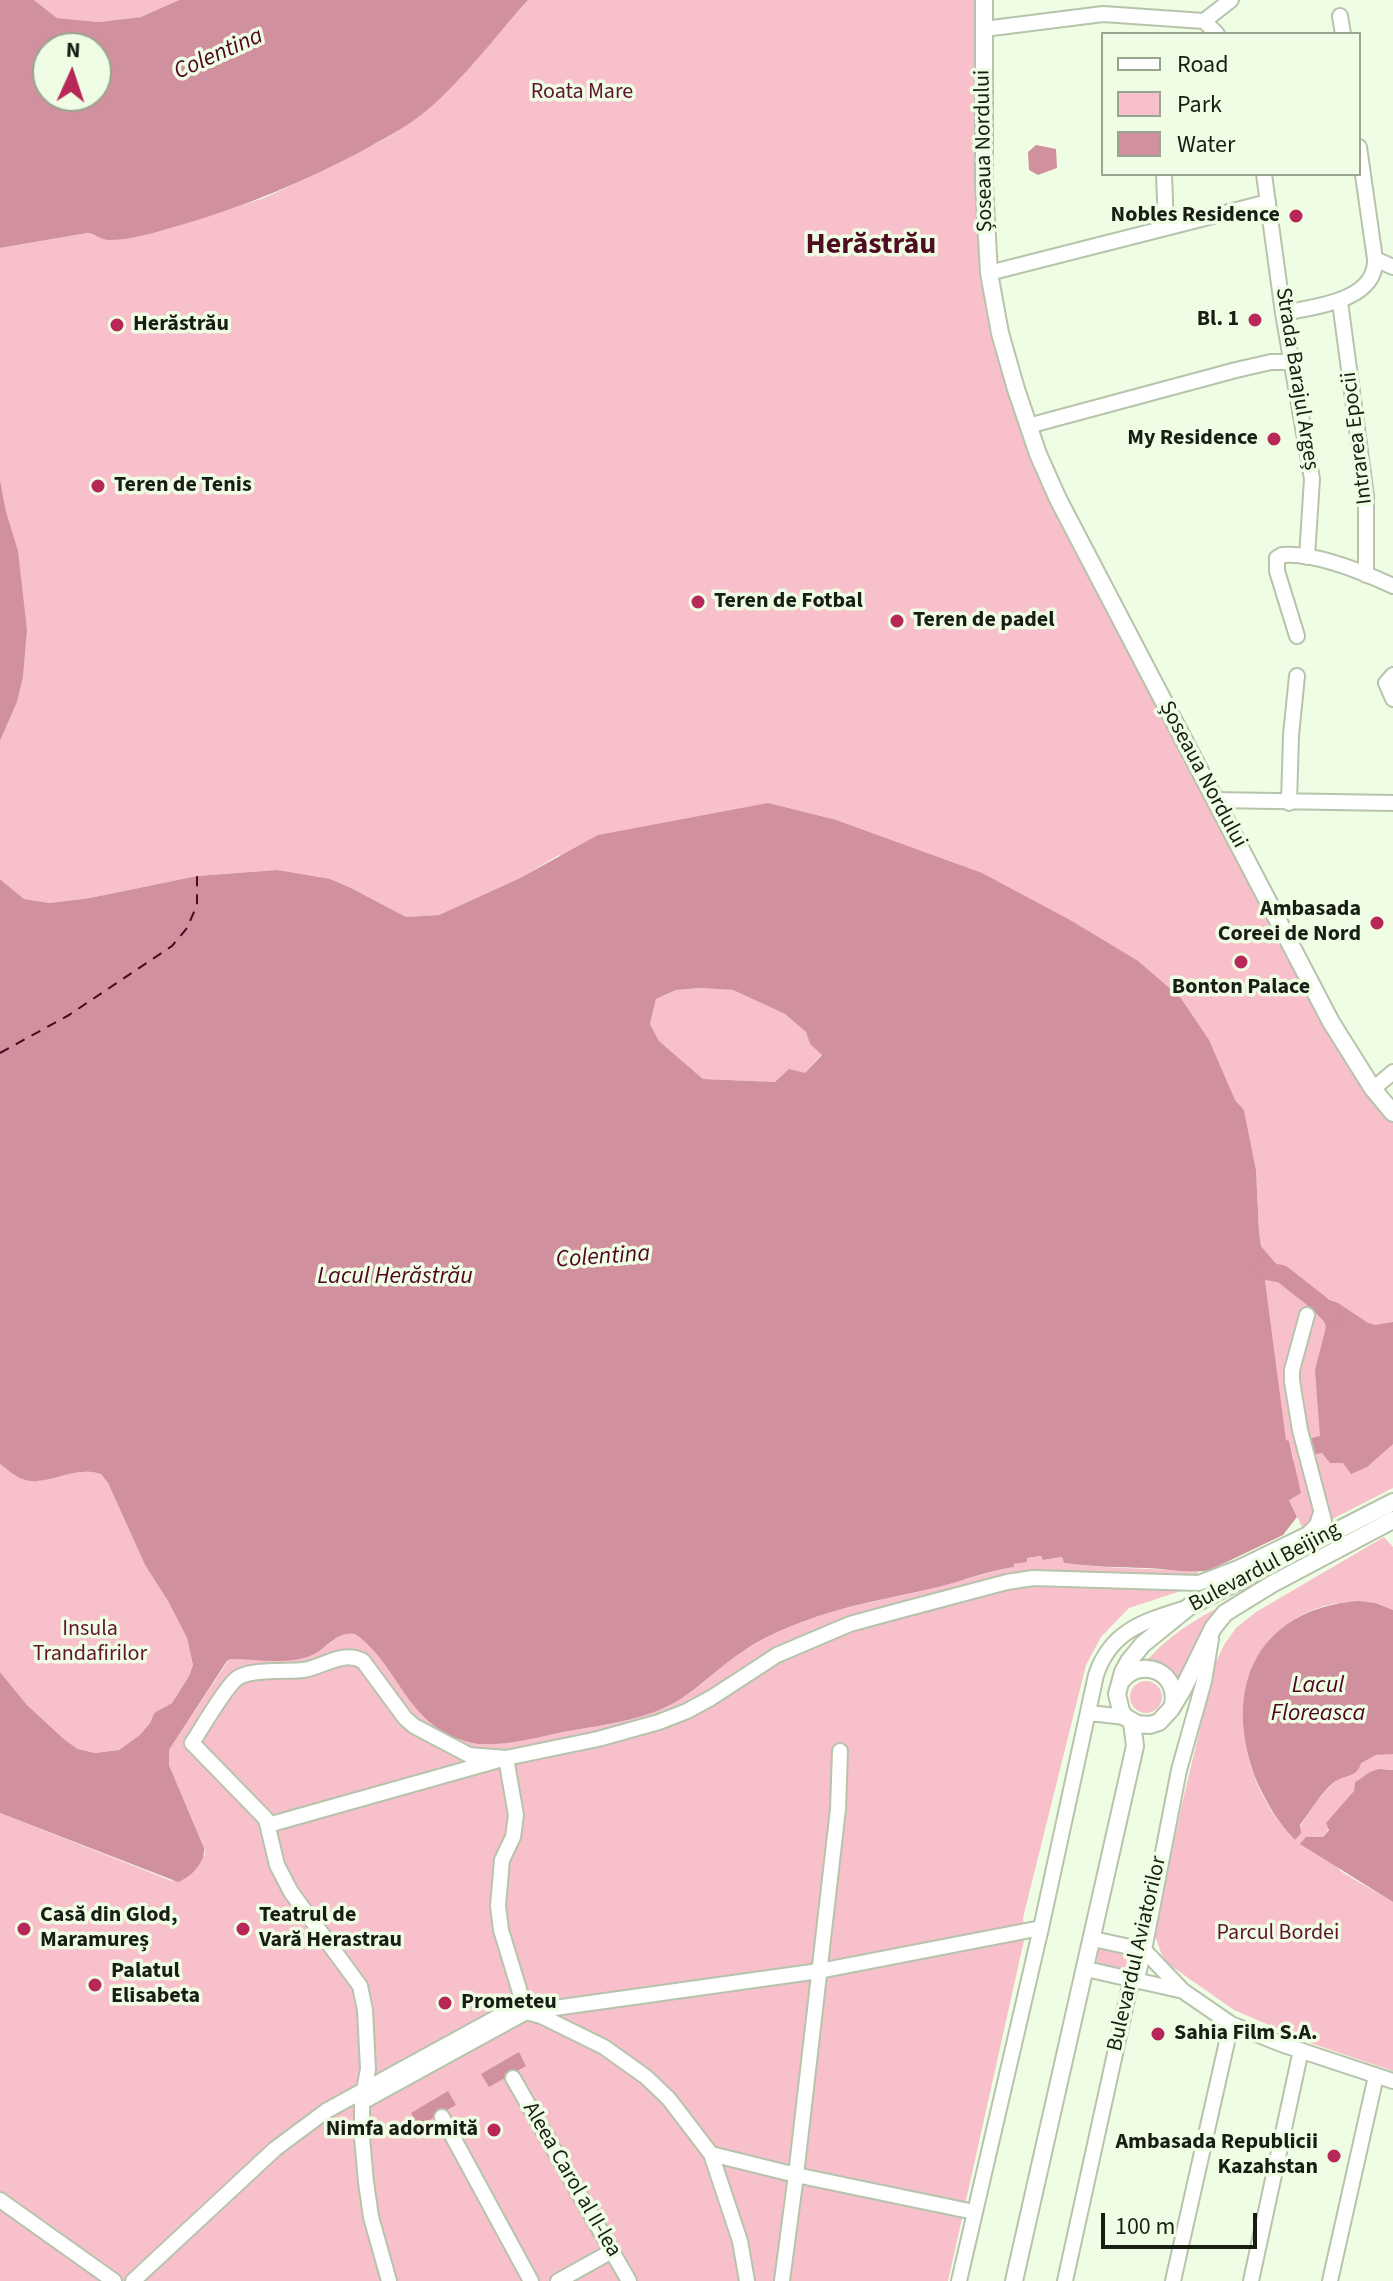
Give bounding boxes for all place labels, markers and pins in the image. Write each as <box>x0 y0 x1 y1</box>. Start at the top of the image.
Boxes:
place label: Nobles Residence <box>1111 203 1280 229</box>
marker: Nobles Residence <box>1287 207 1305 225</box>
place label: Bl. 1 <box>1197 307 1239 333</box>
marker: Bl. 1 <box>1246 311 1264 329</box>
place label: Herăstrău <box>133 312 229 338</box>
marker: Herăstrău <box>108 316 126 334</box>
place label: My Residence <box>1127 426 1258 452</box>
marker: My Residence <box>1265 430 1283 448</box>
place label: Teren de Tenis <box>114 473 252 499</box>
marker: Teren de Tenis <box>89 477 107 495</box>
place label: Teren de Fotbal <box>714 589 863 615</box>
marker: Teren de Fotbal <box>689 593 707 611</box>
place label: Teren de padel <box>913 608 1055 634</box>
marker: Teren de padel <box>888 612 906 630</box>
place label: Ambasada Coreei de Nord <box>1218 897 1361 948</box>
marker: Ambasada Coreei de Nord <box>1368 914 1386 932</box>
marker: Bonton Palace <box>1232 953 1250 971</box>
place label: Bonton Palace <box>1172 975 1310 1001</box>
place label: Casă din Glod, Maramureș <box>40 1903 178 1954</box>
place label: Teatrul de Vară Herastrau <box>259 1903 402 1954</box>
marker: Casă din Glod, Maramureș <box>15 1920 33 1938</box>
marker: Teatrul de Vară Herastrau <box>234 1920 252 1938</box>
place label: Palatul Elisabeta <box>111 1959 200 2010</box>
marker: Palatul Elisabeta <box>86 1976 104 1994</box>
place label: Prometeu <box>461 1990 557 2016</box>
marker: Prometeu <box>436 1994 454 2012</box>
place label: Sahia Film S.A. <box>1174 2021 1318 2047</box>
marker: Sahia Film S.A. <box>1149 2025 1167 2043</box>
place label: Nimfa adormită <box>326 2117 478 2143</box>
marker: Nimfa adormită <box>485 2121 503 2139</box>
place label: Ambasada Republicii Kazahstan <box>1115 2130 1318 2182</box>
marker: Ambasada Republicii Kazahstan <box>1325 2147 1343 2165</box>

